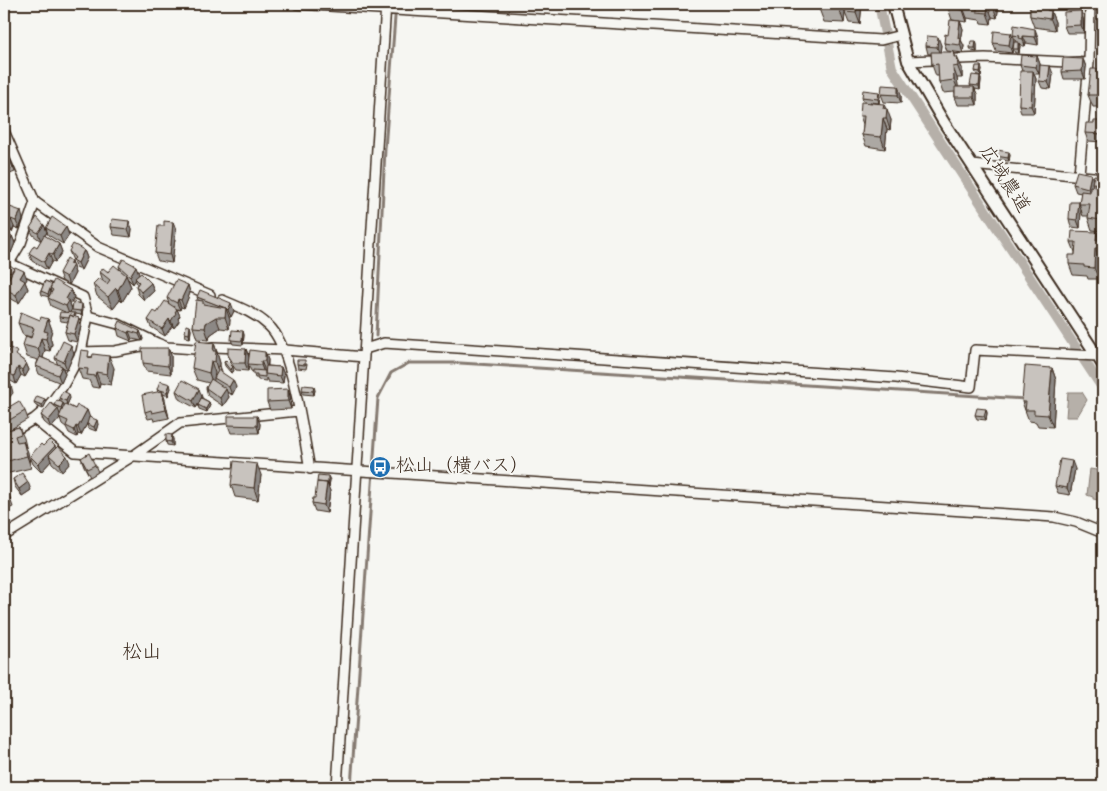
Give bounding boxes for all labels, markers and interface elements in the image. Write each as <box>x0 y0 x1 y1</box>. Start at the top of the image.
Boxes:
street label: 広域農道 <box>973 141 1034 218</box>
bus stop icon: 松山（横バス） <box>368 455 392 479</box>
place label: 松山（横バス） <box>396 456 529 479</box>
district label: 松山 <box>122 642 162 666</box>

